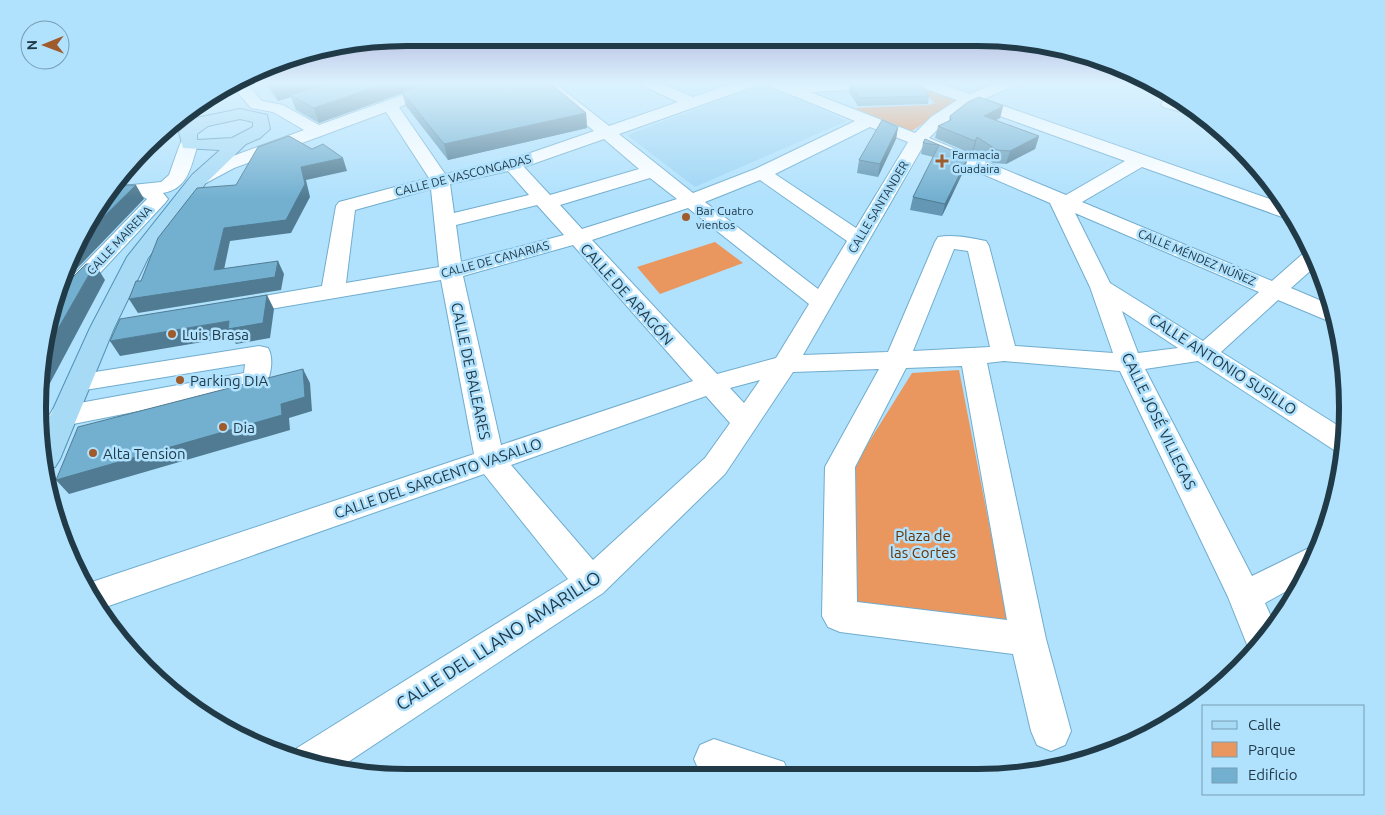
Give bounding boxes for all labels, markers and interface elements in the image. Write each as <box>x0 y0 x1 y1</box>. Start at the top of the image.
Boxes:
north arrow <box>20 20 70 70</box>
text: N <box>24 40 40 51</box>
place label: Farmacia Guadaira <box>952 148 1000 175</box>
street label: CALLE DE VASCONGADAS <box>394 152 532 198</box>
marker: Farmacia Guadaira <box>936 155 948 167</box>
street label: CALLE SANTANDER <box>845 158 911 255</box>
street label: CALLE MAIRENA <box>84 203 154 277</box>
place label: Bar Cuatro vientos <box>696 204 754 231</box>
marker: Bar Cuatro vientos <box>680 211 692 223</box>
street label: CALLE MÉNDEZ NÚÑEZ <box>1136 226 1258 288</box>
street label: CALLE DE CANARIAS <box>439 238 551 280</box>
street label: CALLE DE ARAGÓN <box>577 240 677 348</box>
street label: CALLE DE BALEARES <box>448 301 494 441</box>
street label: CALLE ANTONIO SUSILLO <box>1146 310 1300 418</box>
place label: Luis Brasa <box>182 326 249 343</box>
marker: Luis Brasa <box>166 328 178 340</box>
street label: CALLE JOSÉ VILLEGAS <box>1119 350 1200 492</box>
place label: Parking DIA <box>190 372 269 389</box>
marker: Parking DIA <box>174 374 186 386</box>
place label: Dia <box>233 419 255 436</box>
marker: Dia <box>217 421 229 433</box>
street label: CALLE DEL SARGENTO VASALLO <box>332 434 544 522</box>
place label: Alta Tension <box>103 445 186 462</box>
marker: Alta Tension <box>87 447 99 459</box>
park label: Plaza de las Cortes <box>890 527 956 561</box>
street label: CALLE DEL LLANO AMARILLO <box>392 566 604 714</box>
legend <box>1202 705 1365 795</box>
text: Calle <box>1248 716 1281 733</box>
text: Parque <box>1248 741 1296 758</box>
text: Edificio <box>1248 766 1297 783</box>

